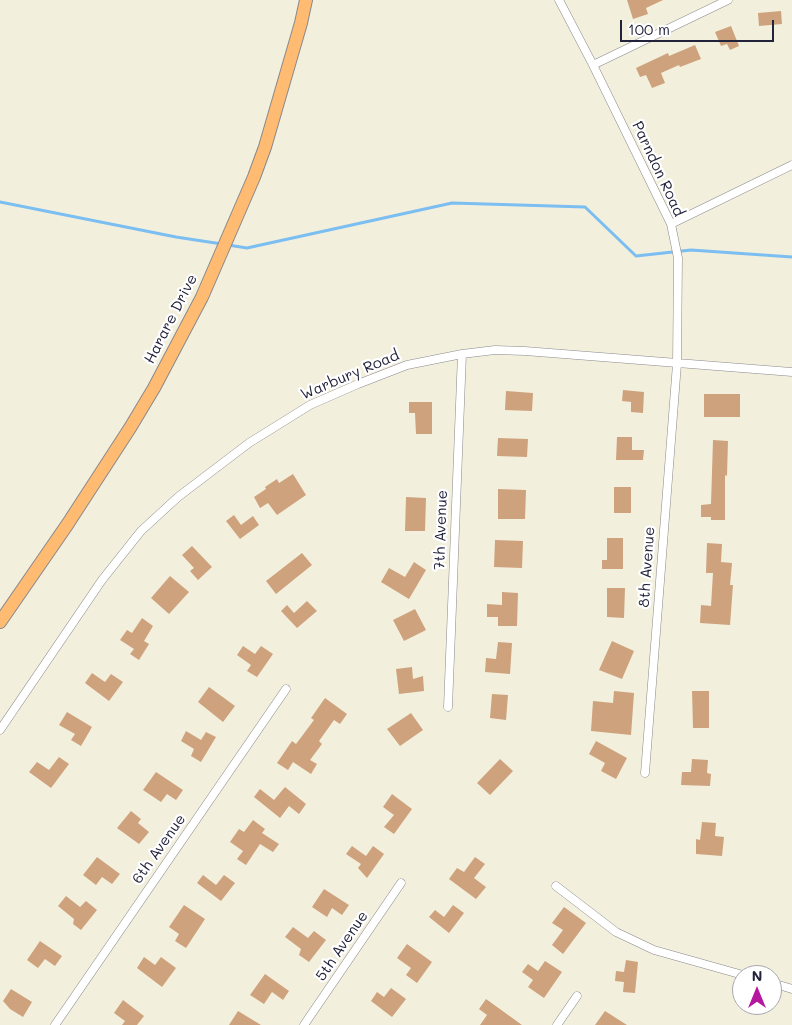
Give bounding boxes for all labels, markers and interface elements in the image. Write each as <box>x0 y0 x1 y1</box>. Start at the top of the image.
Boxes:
scale bar <box>622 10 776 42</box>
text: 100 m <box>628 19 670 39</box>
street label: Parndon Road <box>628 118 688 220</box>
street label: Harare Drive <box>141 271 201 367</box>
street label: Warbury Road <box>298 346 402 404</box>
street label: 7th Avenue <box>431 490 451 570</box>
street label: 8th Avenue <box>635 526 659 608</box>
street label: 6th Avenue <box>128 811 190 887</box>
street label: 5th Avenue <box>312 908 372 984</box>
north arrow <box>732 965 782 1015</box>
text: N <box>752 966 762 985</box>

